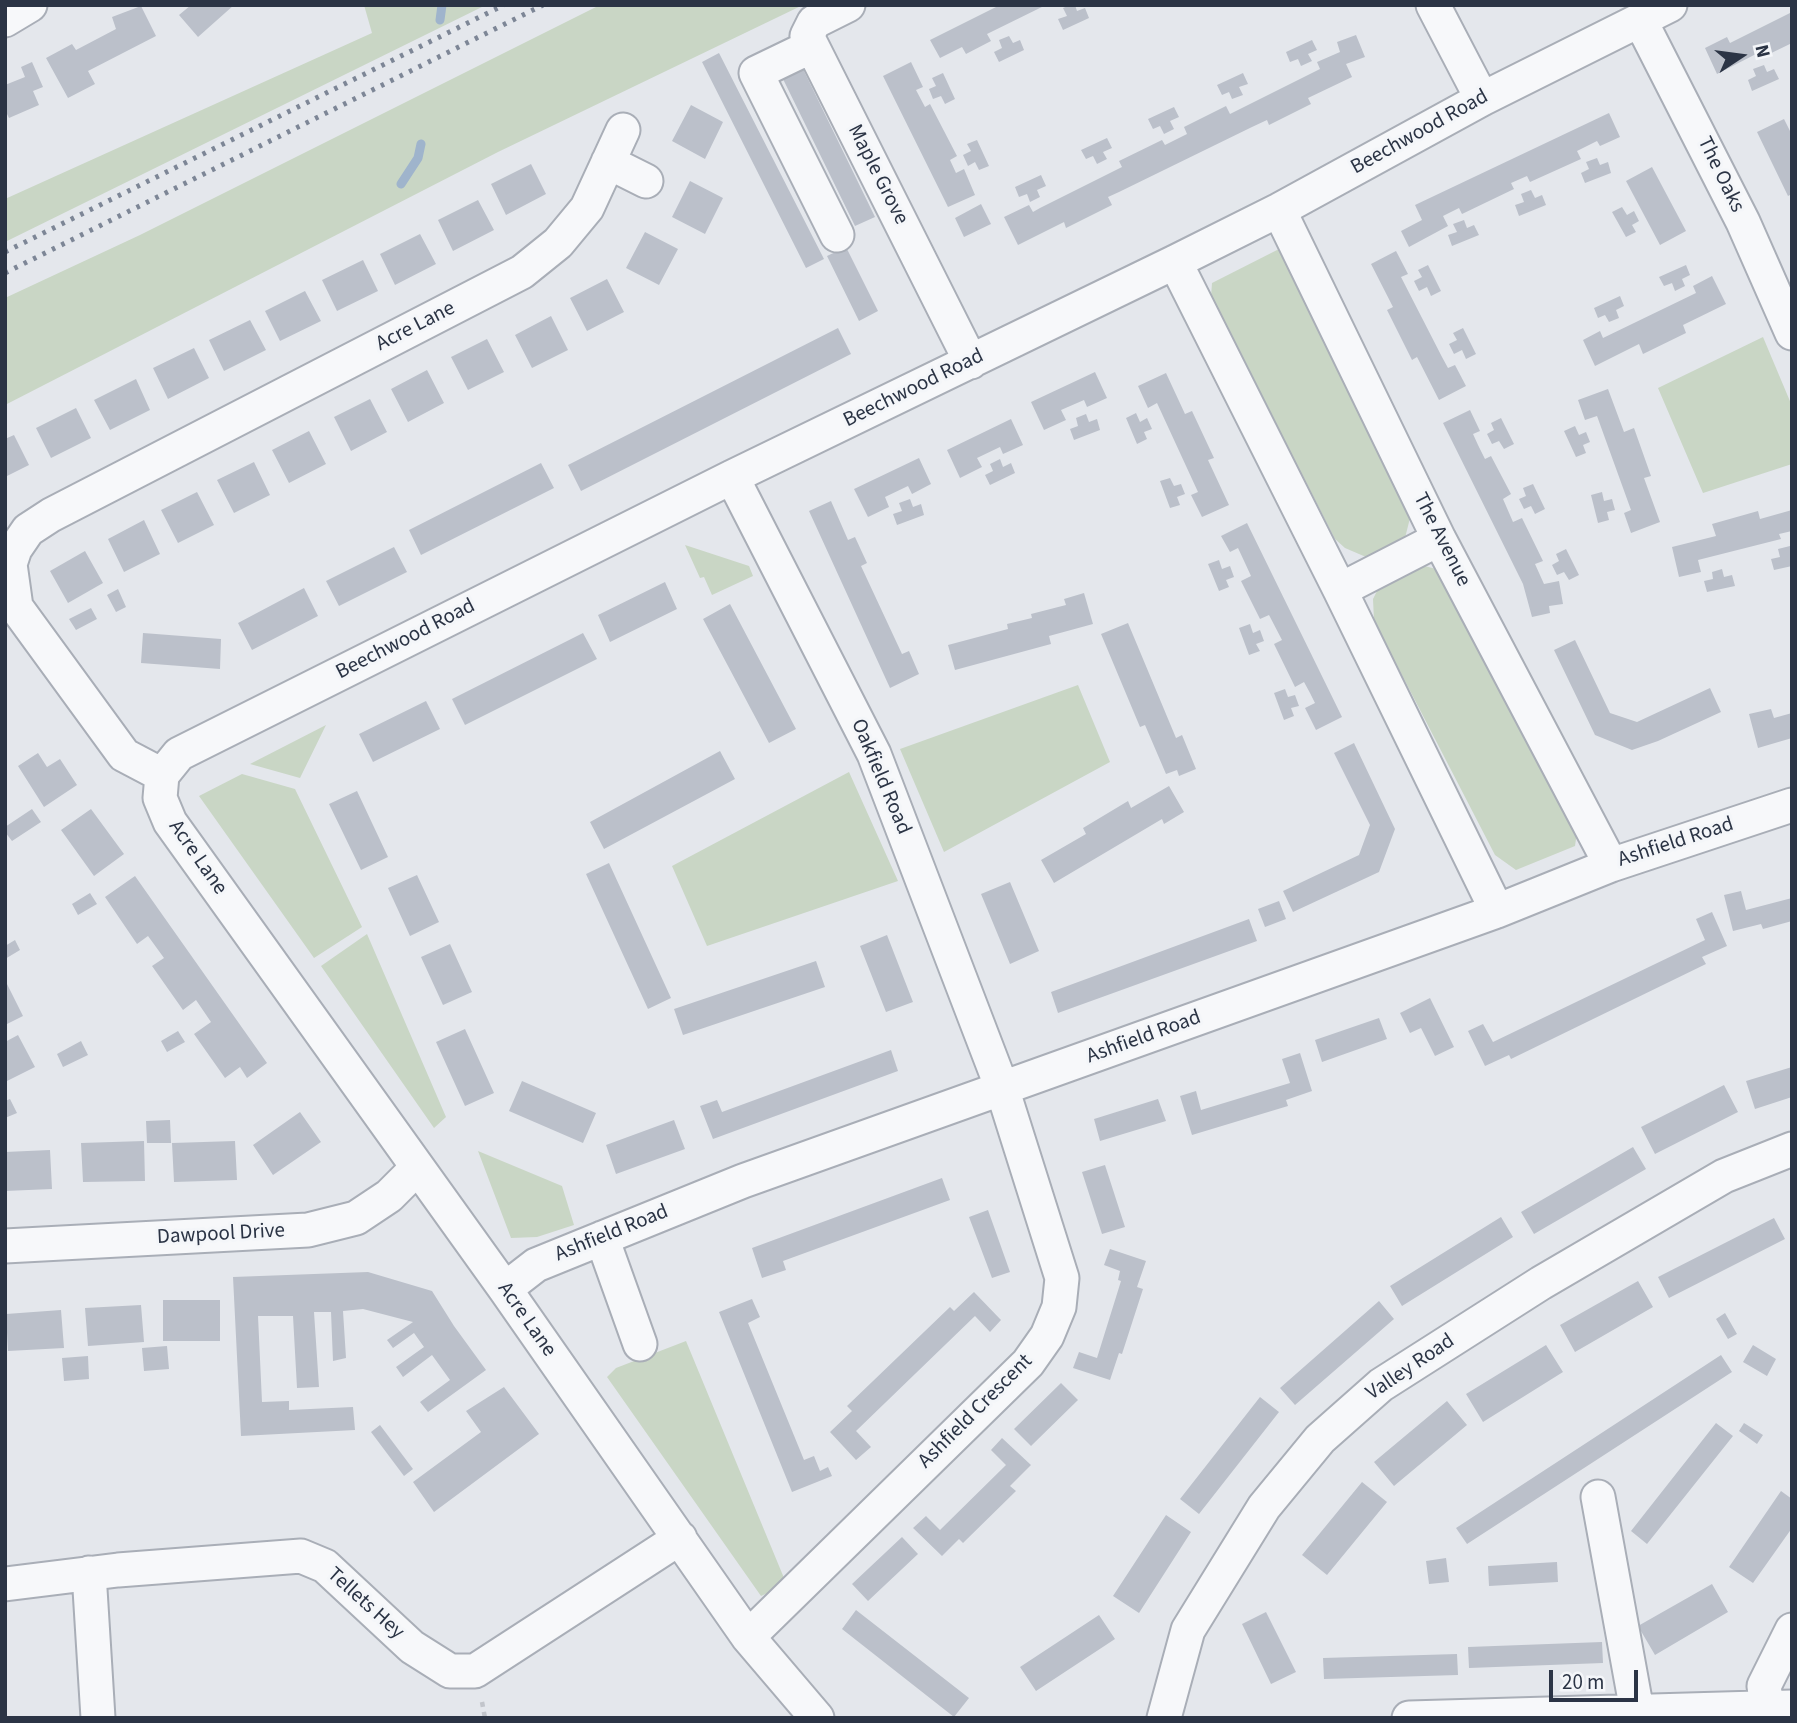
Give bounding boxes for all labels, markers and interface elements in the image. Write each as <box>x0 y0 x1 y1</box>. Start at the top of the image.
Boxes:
north arrow <box>1706 21 1776 91</box>
text: N <box>1747 42 1777 60</box>
street label: Beechwood Road <box>1347 85 1493 181</box>
street label: Maple Grove <box>841 121 913 229</box>
street label: The Oaks <box>1691 133 1749 217</box>
street label: Acre Lane <box>372 296 460 358</box>
street label: Beechwood Road <box>840 344 988 434</box>
street label: The Avenue <box>1407 489 1475 591</box>
street label: Beechwood Road <box>332 594 480 686</box>
street label: Oakfield Road <box>844 716 916 838</box>
street label: Ashfield Road <box>1615 812 1737 874</box>
street label: Acre Lane <box>162 816 232 900</box>
street label: Ashfield Road <box>1083 1006 1205 1070</box>
street label: Ashfield Road <box>552 1200 672 1268</box>
street label: Dawpool Drive <box>156 1219 286 1251</box>
street label: Acre Lane <box>491 1278 561 1362</box>
street label: Valley Road <box>1362 1329 1460 1407</box>
street label: Ashfield Crescent <box>914 1350 1038 1474</box>
street label: Tellets Hey <box>321 1563 409 1645</box>
scale bar <box>1552 1656 1641 1700</box>
text: 20 m <box>1562 1667 1604 1697</box>

